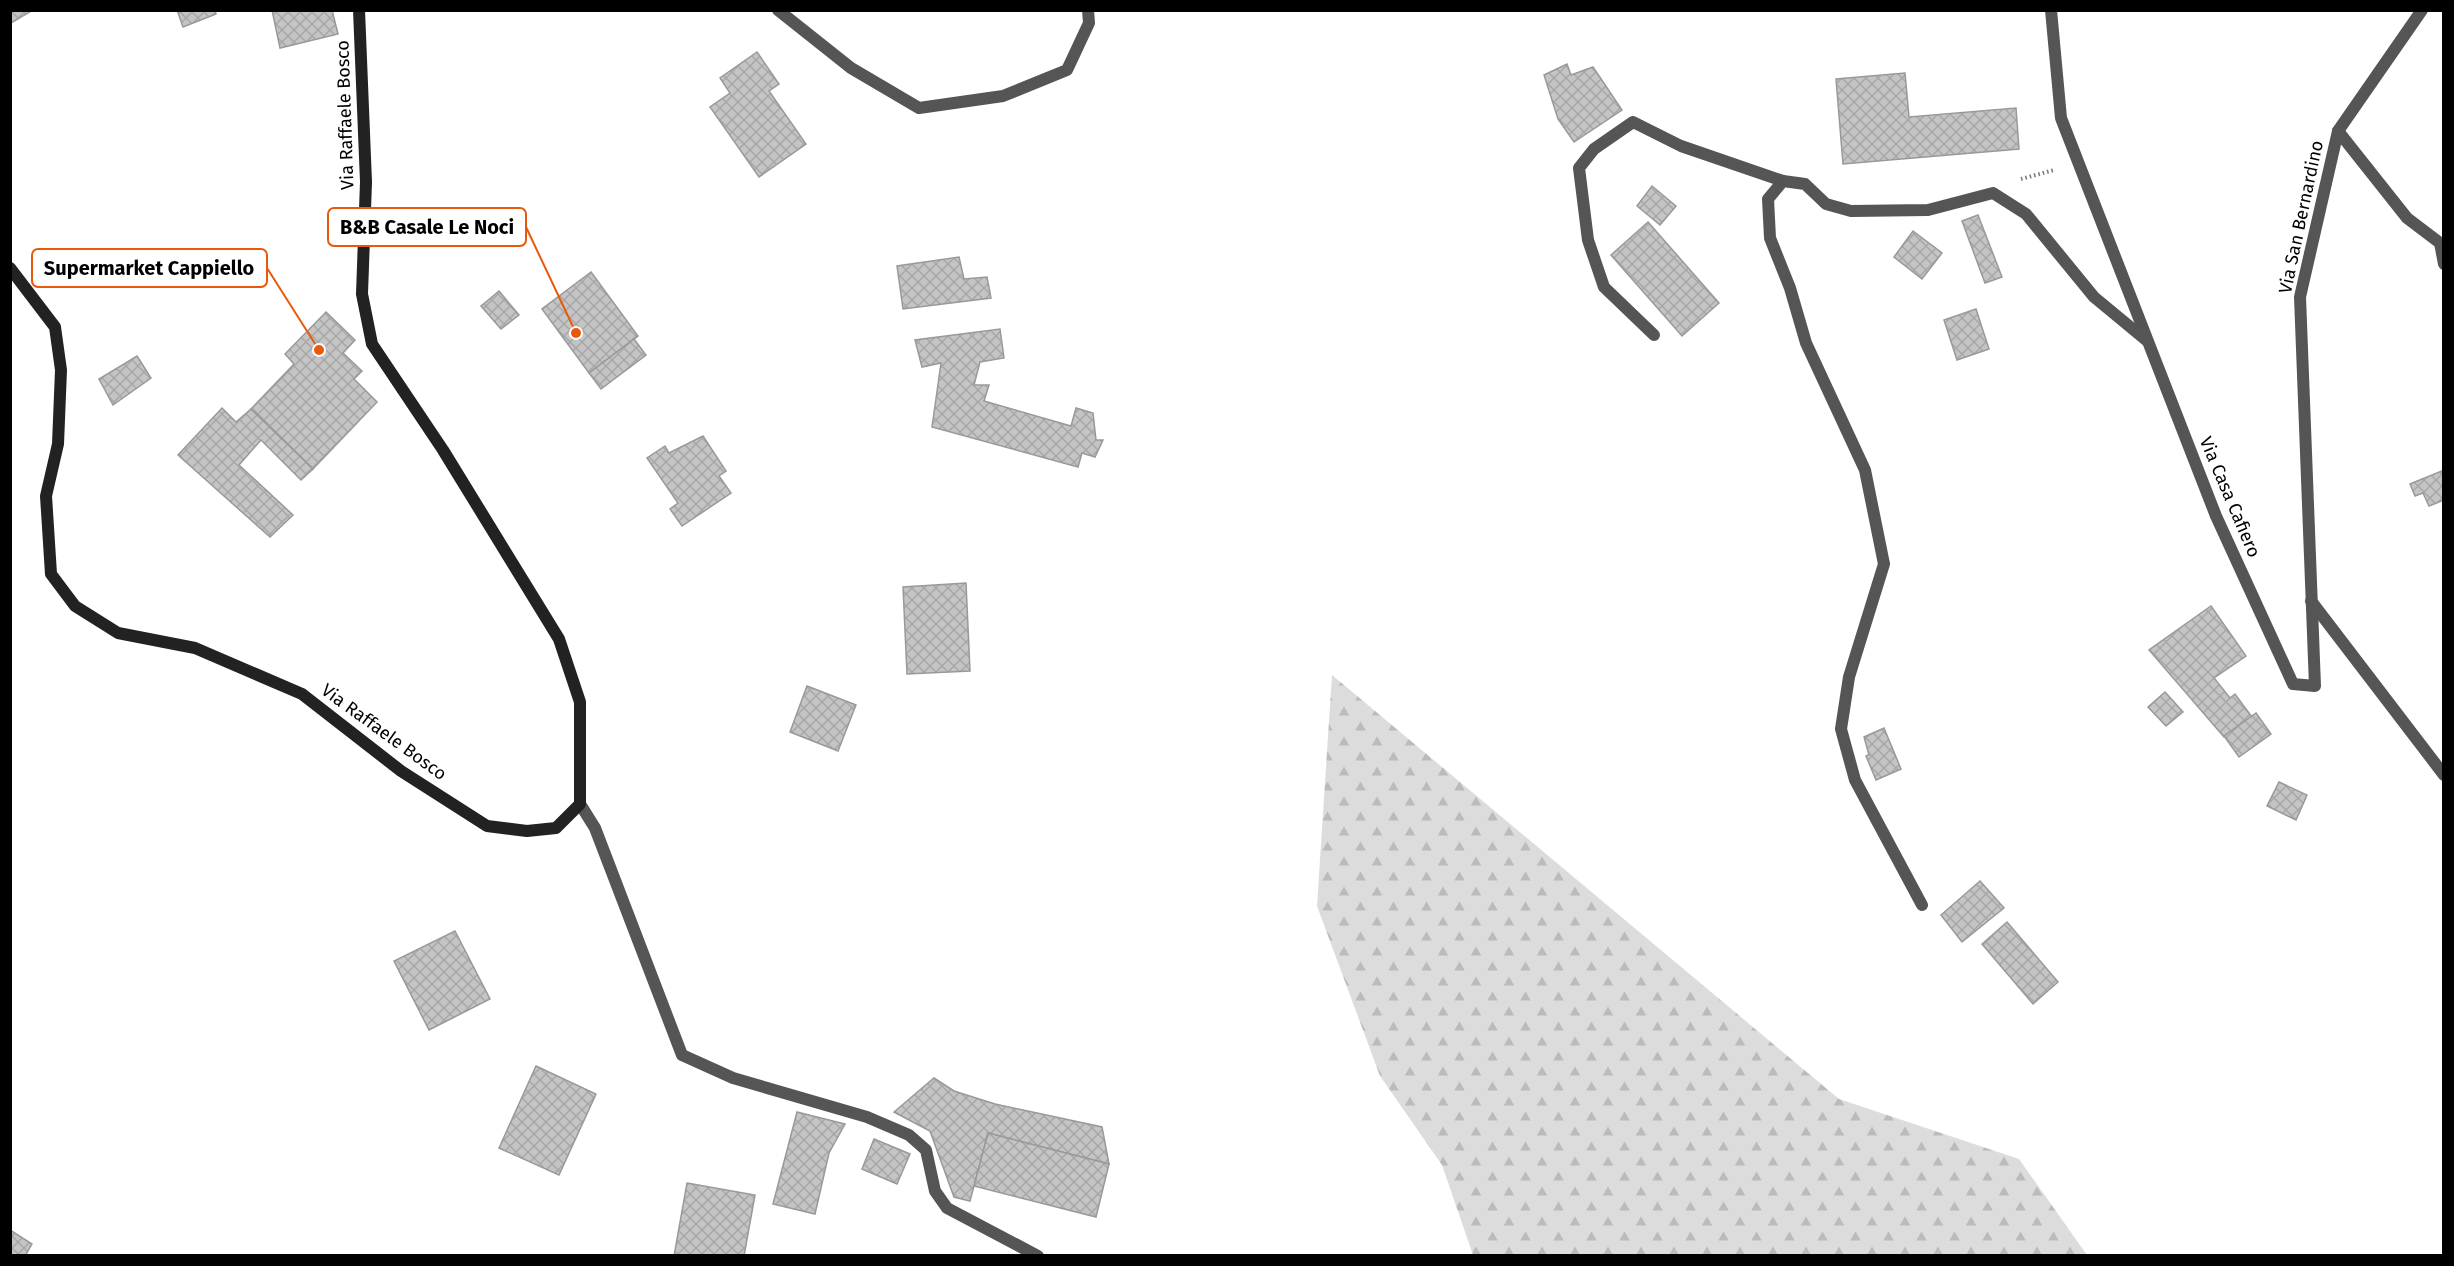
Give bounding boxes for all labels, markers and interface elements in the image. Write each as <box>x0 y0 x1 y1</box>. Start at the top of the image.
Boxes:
street label: Via Raffaele Bosco <box>331 40 359 190</box>
street label: Via San Bernardino <box>2274 138 2328 296</box>
callout: B&B Casale Le Noci <box>328 208 526 246</box>
text: B&B Casale Le Noci <box>340 215 514 239</box>
callout: Supermarket Cappiello <box>32 249 267 287</box>
text: Supermarket Cappiello <box>44 256 254 280</box>
street label: Via Casa Cafiero <box>2195 433 2265 561</box>
street label: Via Raffaele Bosco <box>317 679 451 785</box>

